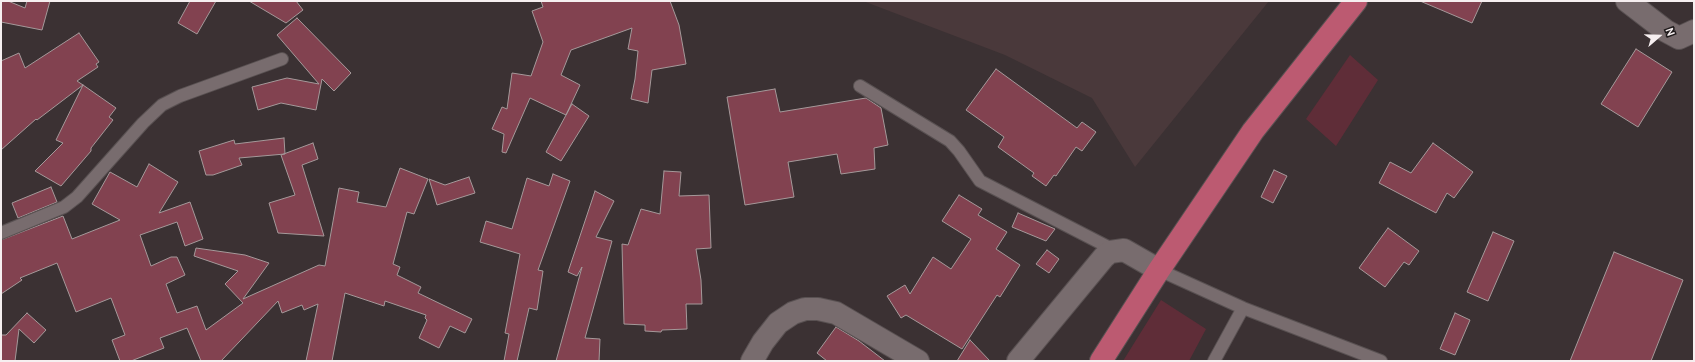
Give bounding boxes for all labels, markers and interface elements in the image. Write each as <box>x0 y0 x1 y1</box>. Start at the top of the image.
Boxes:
north arrow <box>1639 16 1679 56</box>
text: N <box>1662 26 1678 38</box>

